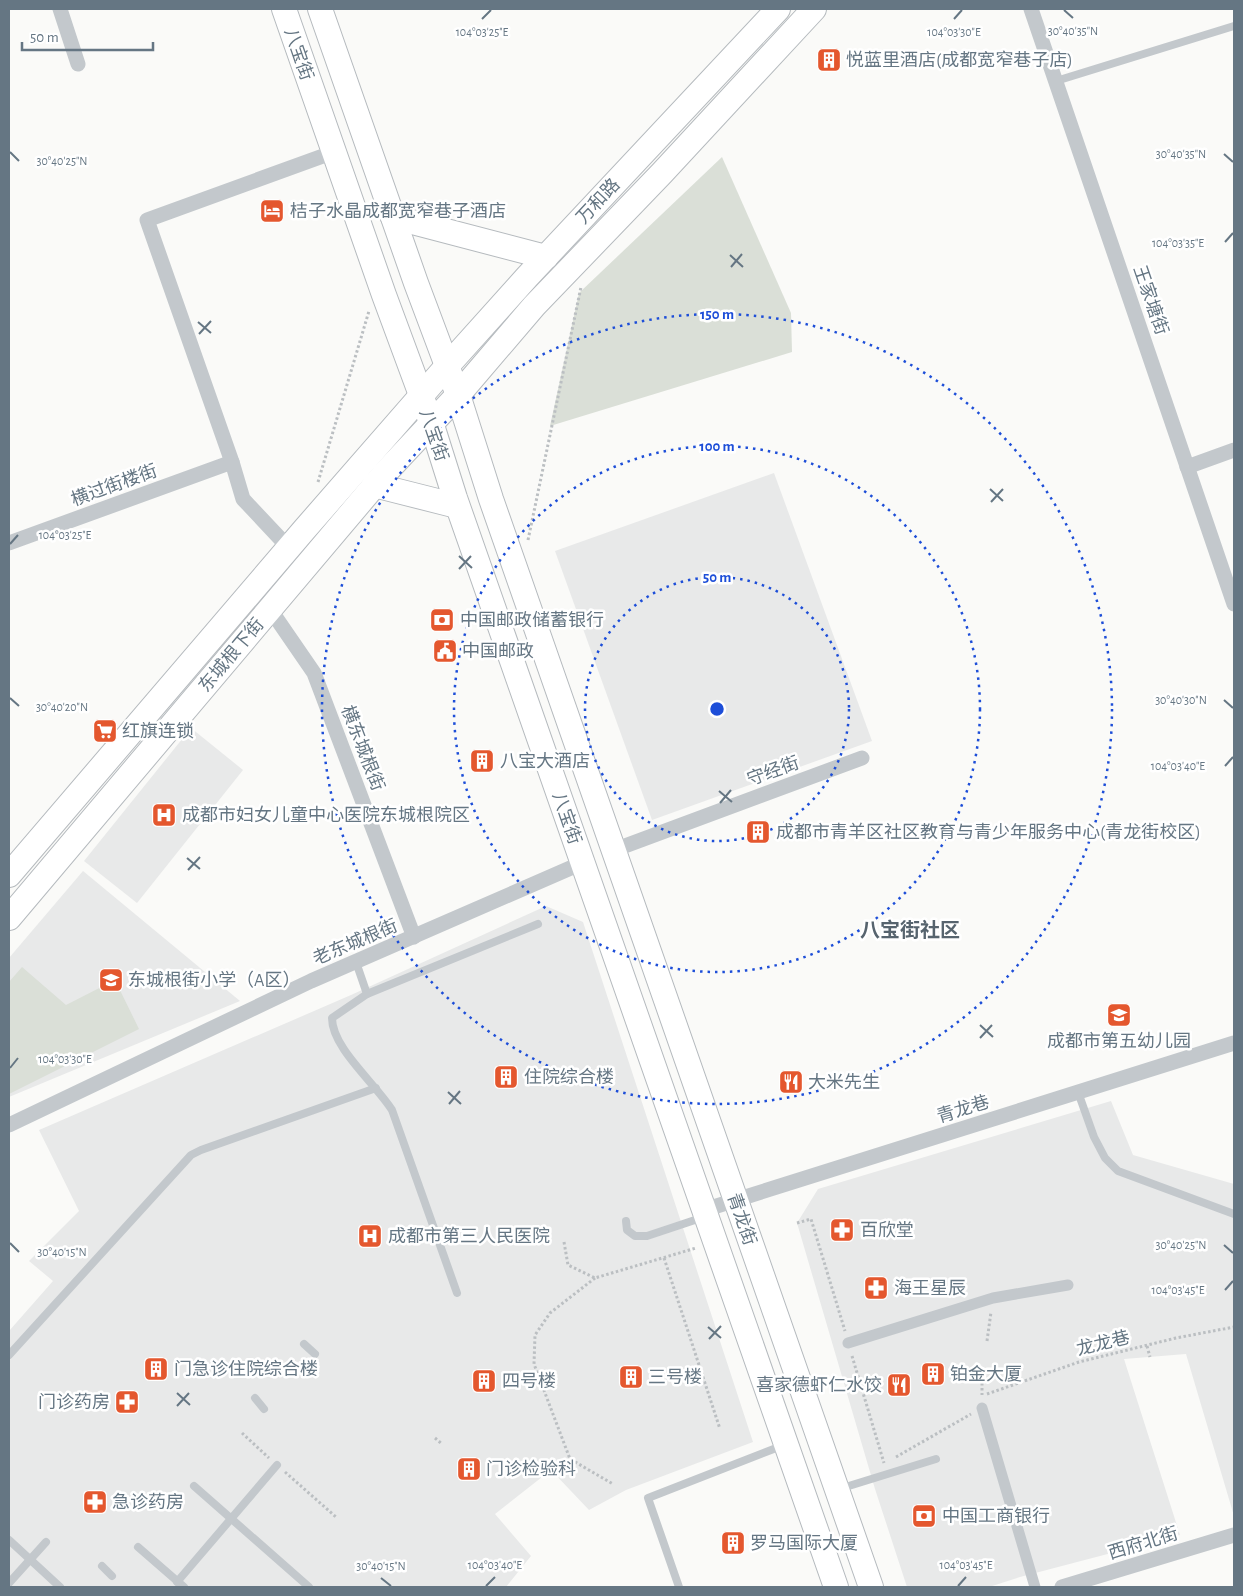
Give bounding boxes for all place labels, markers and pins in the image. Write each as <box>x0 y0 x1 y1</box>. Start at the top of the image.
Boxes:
building icon: 悦蓝里酒店(成都宽窄巷子店) <box>816 47 842 73</box>
place label: 悦蓝里酒店(成都宽窄巷子店) <box>846 50 1073 70</box>
hotel icon: 桔子水晶成都宽窄巷子酒店 <box>259 198 285 224</box>
place label: 桔子水晶成都宽窄巷子酒店 <box>290 201 506 221</box>
bank icon: 中国邮政储蓄银行 <box>429 607 455 633</box>
place label: 中国邮政储蓄银行 <box>460 610 604 630</box>
public building icon: 中国邮政 <box>432 638 458 664</box>
place label: 中国邮政 <box>462 641 534 661</box>
centre of rings <box>708 700 726 718</box>
supermarket icon: 红旗连锁 <box>92 718 118 744</box>
place label: 红旗连锁 <box>122 721 194 741</box>
building icon: 八宝大酒店 <box>469 748 495 774</box>
place label: 八宝大酒店 <box>500 751 590 771</box>
hospital icon: 成都市妇女儿童中心医院东城根院区 <box>151 802 177 828</box>
place label: 成都市妇女儿童中心医院东城根院区 <box>182 805 470 825</box>
building icon: 成都市青羊区社区教育与青少年服务中心(青龙街校区) <box>745 819 771 845</box>
place label: 成都市青羊区社区教育与青少年服务中心(青龙街校区) <box>776 822 1201 842</box>
school or university icon: 东城根街小学（A区） <box>98 967 124 993</box>
place label: 东城根街小学（A区） <box>128 970 300 990</box>
school or university icon: 成都市第五幼儿园 <box>1106 1002 1132 1028</box>
place label: 成都市第五幼儿园 <box>1047 1031 1191 1051</box>
building icon: 住院综合楼 <box>493 1064 519 1090</box>
place label: 住院综合楼 <box>524 1067 614 1087</box>
restaurant icon: 大米先生 <box>778 1069 804 1095</box>
place label: 大米先生 <box>808 1072 880 1092</box>
pharmacy icon: 百欣堂 <box>829 1217 855 1243</box>
place label: 百欣堂 <box>860 1220 914 1240</box>
hospital icon: 成都市第三人民医院 <box>357 1223 383 1249</box>
place label: 成都市第三人民医院 <box>388 1226 550 1246</box>
pharmacy icon: 海王星辰 <box>863 1275 889 1301</box>
place label: 海王星辰 <box>894 1278 966 1298</box>
building icon: 门急诊住院综合楼 <box>143 1356 169 1382</box>
place label: 门急诊住院综合楼 <box>174 1359 318 1379</box>
building icon: 铂金大厦 <box>920 1361 946 1387</box>
building icon: 三号楼 <box>618 1364 644 1390</box>
place label: 铂金大厦 <box>950 1364 1022 1384</box>
place label: 三号楼 <box>648 1367 702 1387</box>
building icon: 四号楼 <box>471 1368 497 1394</box>
place label: 四号楼 <box>502 1371 556 1391</box>
restaurant icon: 喜家德虾仁水饺 <box>886 1372 912 1398</box>
place label: 喜家德虾仁水饺 <box>756 1375 882 1395</box>
pharmacy icon: 门诊药房 <box>114 1389 140 1415</box>
place label: 门诊药房 <box>38 1392 110 1412</box>
building icon: 门诊检验科 <box>456 1456 482 1482</box>
place label: 门诊检验科 <box>486 1459 576 1479</box>
pharmacy icon: 急诊药房 <box>82 1489 108 1515</box>
place label: 急诊药房 <box>112 1492 184 1512</box>
bank icon: 中国工商银行 <box>911 1503 937 1529</box>
place label: 中国工商银行 <box>942 1506 1050 1526</box>
building icon: 罗马国际大厦 <box>720 1530 746 1556</box>
place label: 罗马国际大厦 <box>750 1533 858 1553</box>

